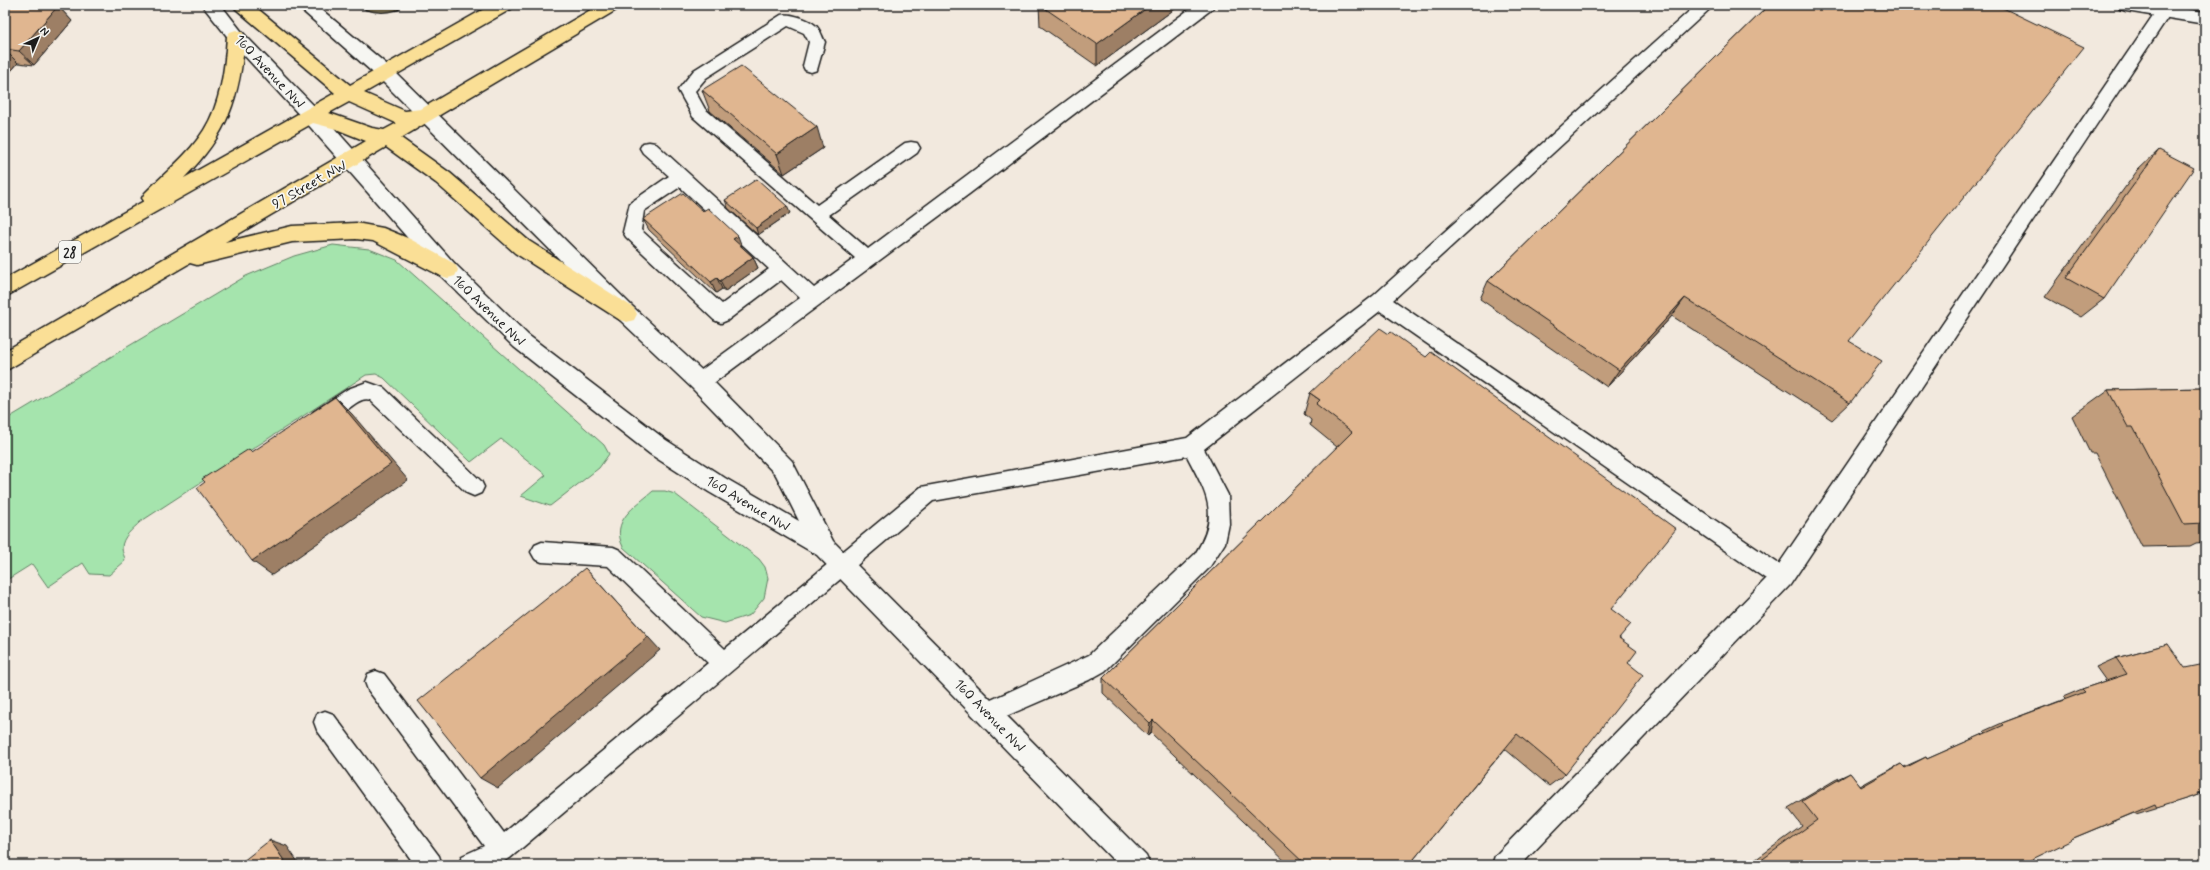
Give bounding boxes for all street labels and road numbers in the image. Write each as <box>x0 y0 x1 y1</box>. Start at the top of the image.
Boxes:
street label: 160 Avenue NW <box>230 31 308 113</box>
street label: 97 Street NW <box>269 156 350 213</box>
road number: 28 <box>59 241 81 263</box>
street label: 160 Avenue NW <box>448 271 529 350</box>
street label: 160 Avenue NW <box>702 472 793 536</box>
street label: 160 Avenue NW <box>950 675 1029 756</box>

